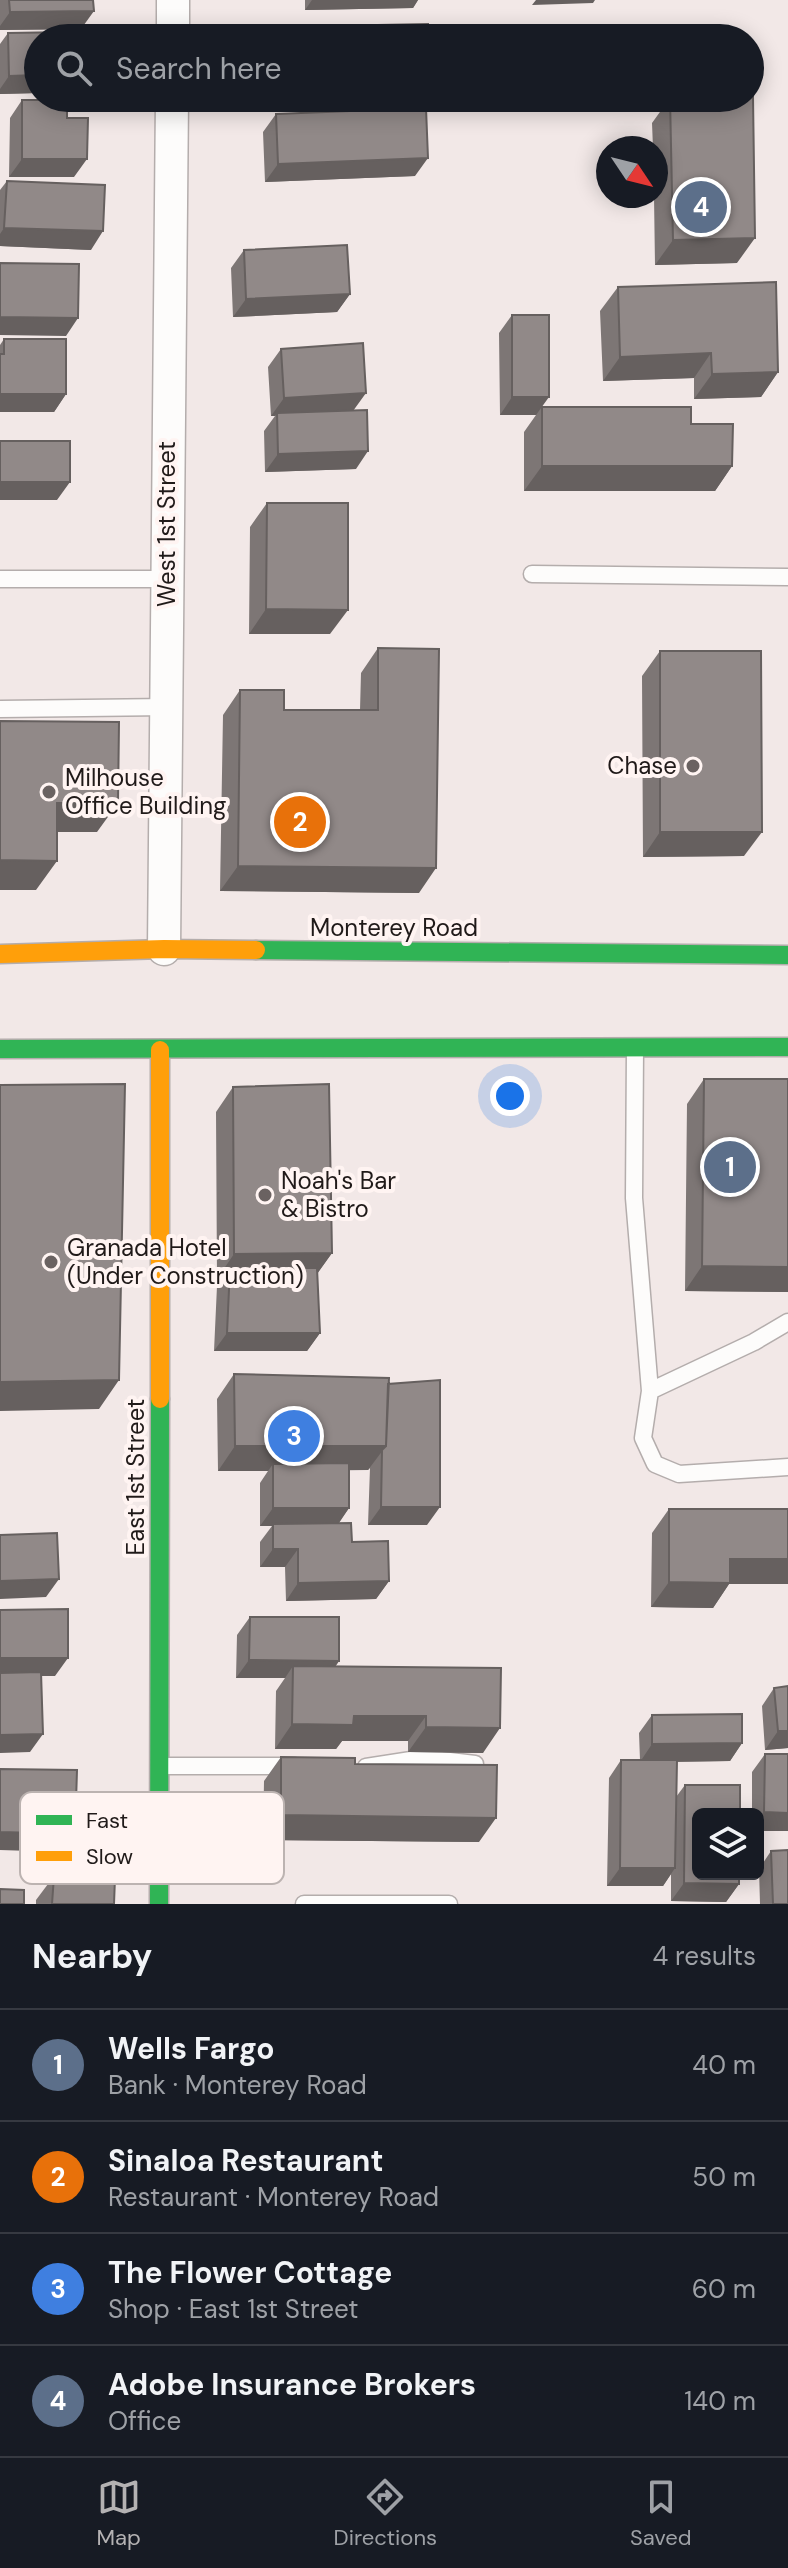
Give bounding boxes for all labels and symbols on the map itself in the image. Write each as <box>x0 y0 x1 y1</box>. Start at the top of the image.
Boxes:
north arrow <box>596 136 668 208</box>
pin: 4 <box>675 177 727 237</box>
street label: West 1st Street <box>151 441 182 607</box>
place label: Chase <box>607 750 677 781</box>
marker: Chase <box>684 757 702 775</box>
place label: Milhouse Office Building <box>65 762 226 821</box>
marker: Milhouse Office Building <box>40 783 58 801</box>
pin: 2 <box>274 792 326 852</box>
street label: Monterey Road <box>310 912 478 943</box>
your location <box>490 1076 530 1116</box>
pin: 1 <box>704 1137 756 1197</box>
place label: Noah's Bar & Bistro <box>281 1165 396 1224</box>
marker: Noah's Bar & Bistro <box>256 1186 274 1204</box>
place label: Granada Hotel (Under Construction) <box>67 1232 304 1291</box>
marker: Granada Hotel (Under Construction) <box>42 1253 60 1271</box>
street label: East 1st Street <box>120 1399 151 1555</box>
pin: 3 <box>268 1406 320 1466</box>
legend <box>20 1792 284 1884</box>
text: Fast <box>86 1806 128 1835</box>
text: Slow <box>86 1842 133 1871</box>

